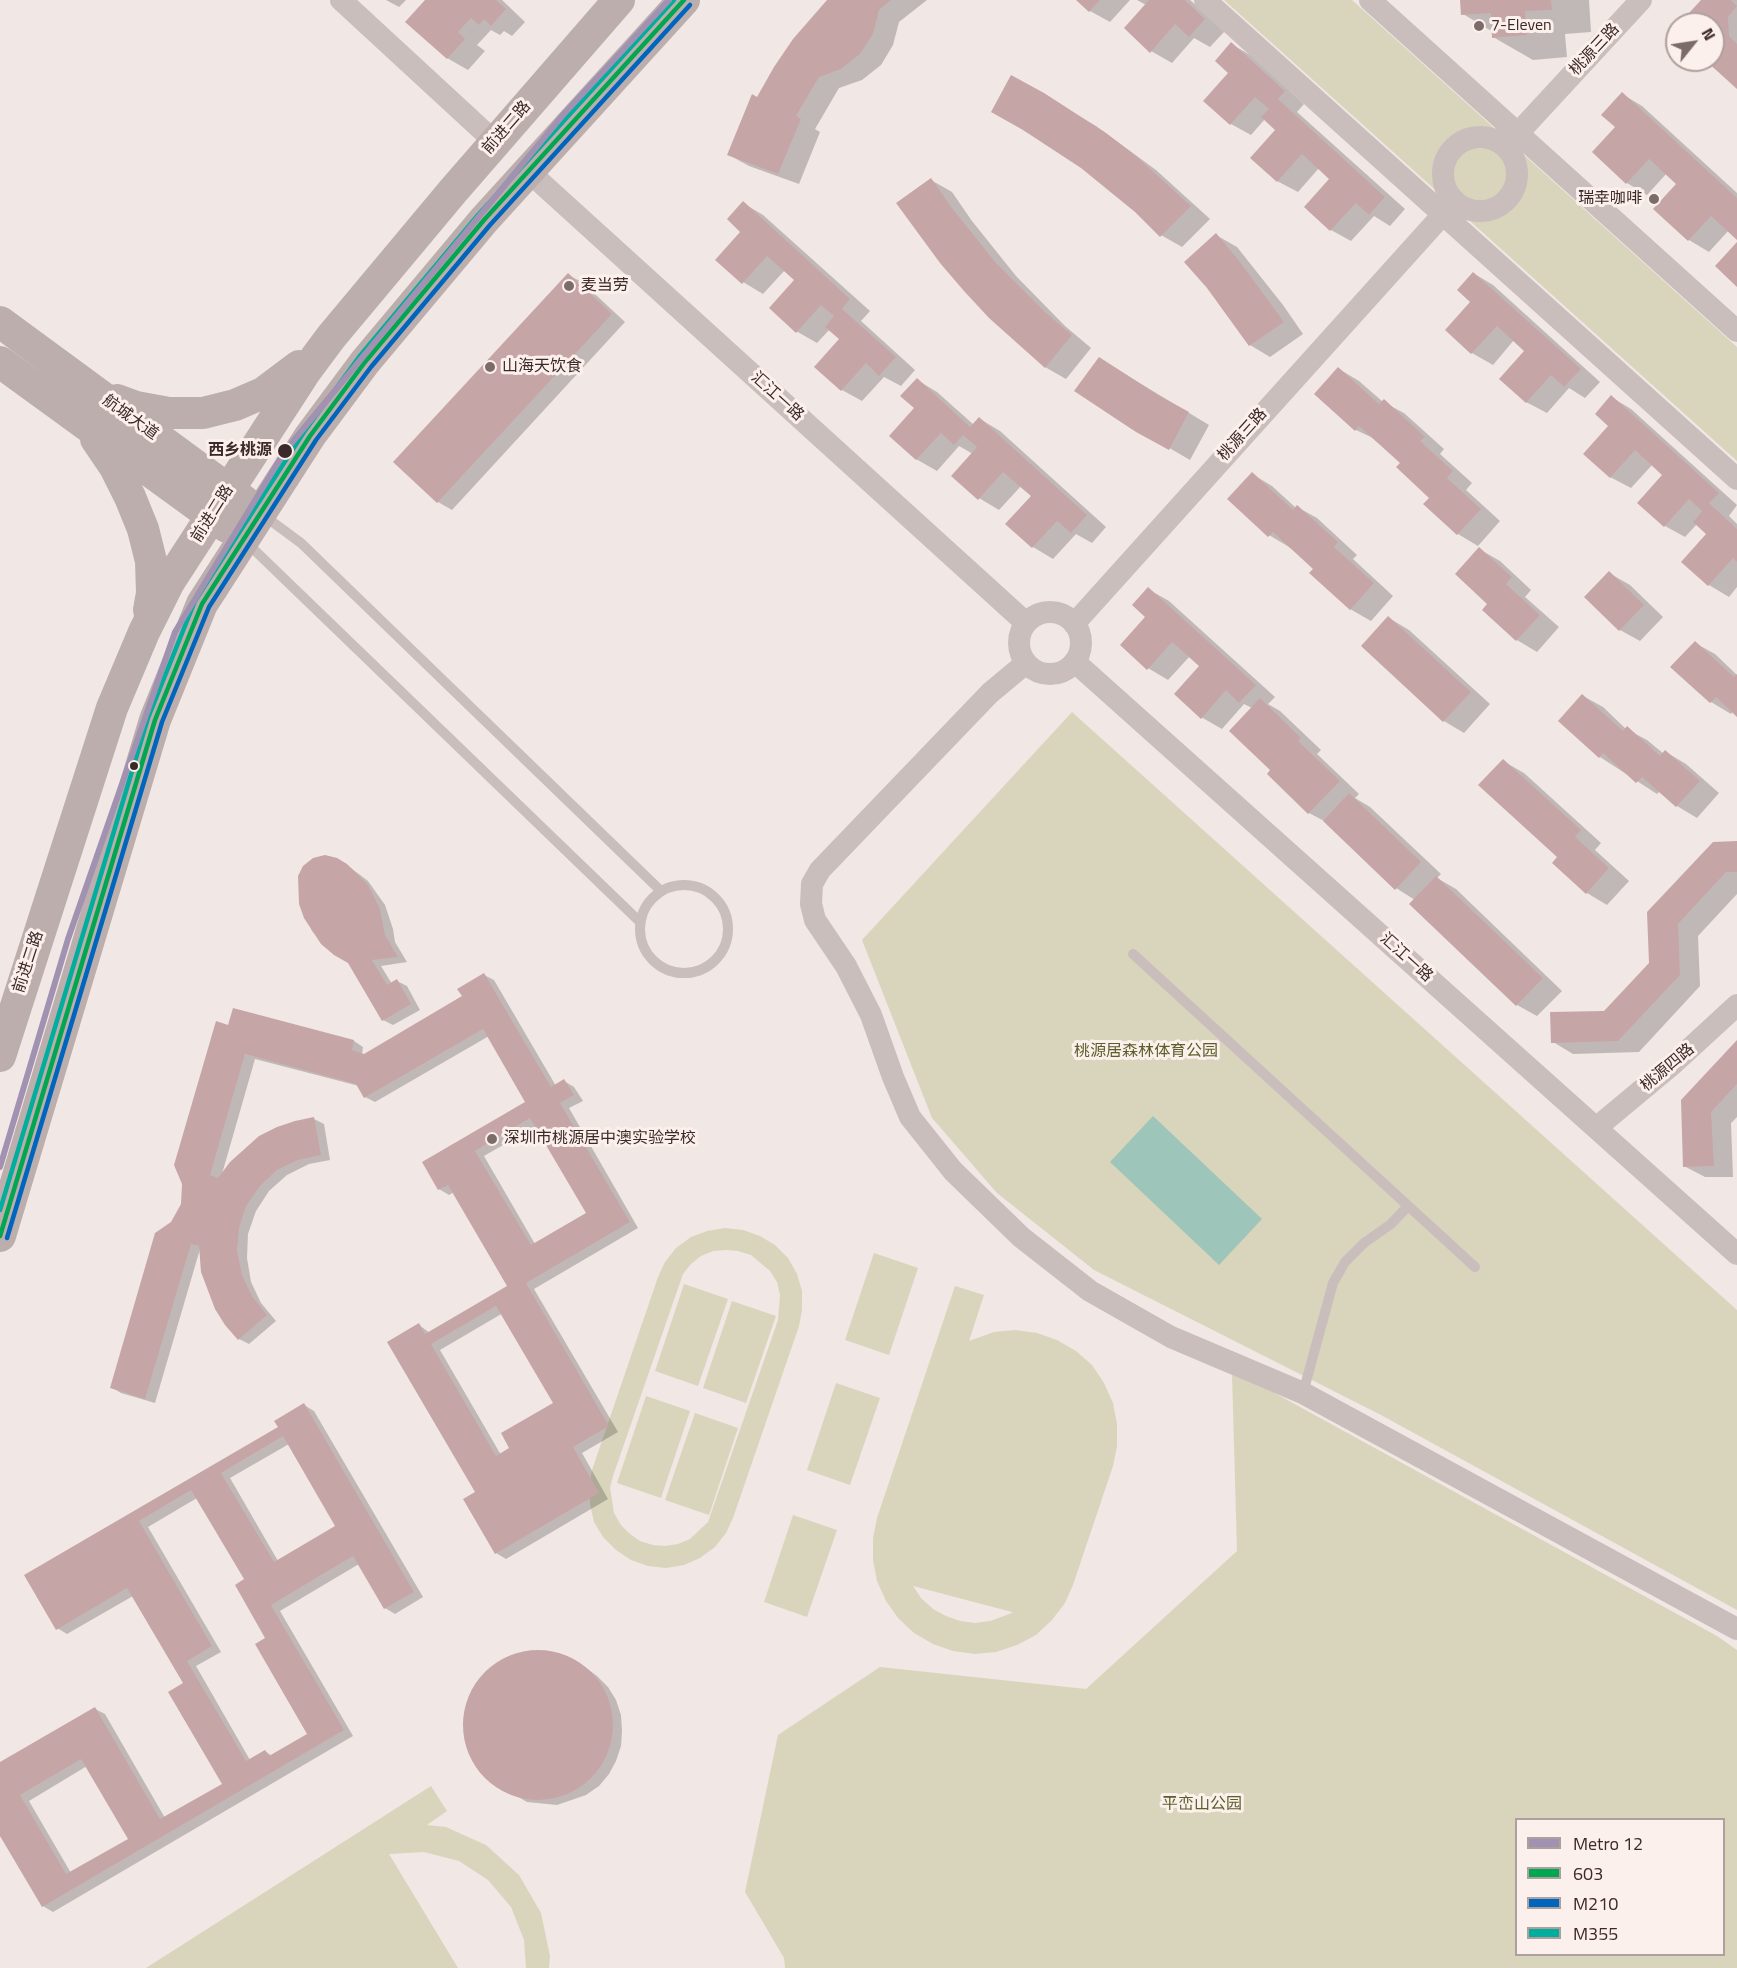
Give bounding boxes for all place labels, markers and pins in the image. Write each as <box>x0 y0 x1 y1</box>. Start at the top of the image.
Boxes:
place label: 7-Eleven <box>1491 16 1552 36</box>
marker: 7-Eleven <box>1472 19 1486 33</box>
place label: 瑞幸咖啡 <box>1578 189 1642 209</box>
marker: 瑞幸咖啡 <box>1647 192 1661 206</box>
place label: 麦当劳 <box>581 276 629 296</box>
marker: 麦当劳 <box>562 279 576 293</box>
place label: 山海天饮食 <box>502 357 582 377</box>
marker: 山海天饮食 <box>483 360 497 374</box>
place label: 西乡桃源 <box>208 441 272 461</box>
marker: 西乡桃源 <box>276 442 294 460</box>
unlabelled marker <box>128 760 140 772</box>
place label: 深圳市桃源居中澳实验学校 <box>504 1129 696 1149</box>
marker: 深圳市桃源居中澳实验学校 <box>485 1132 499 1146</box>

